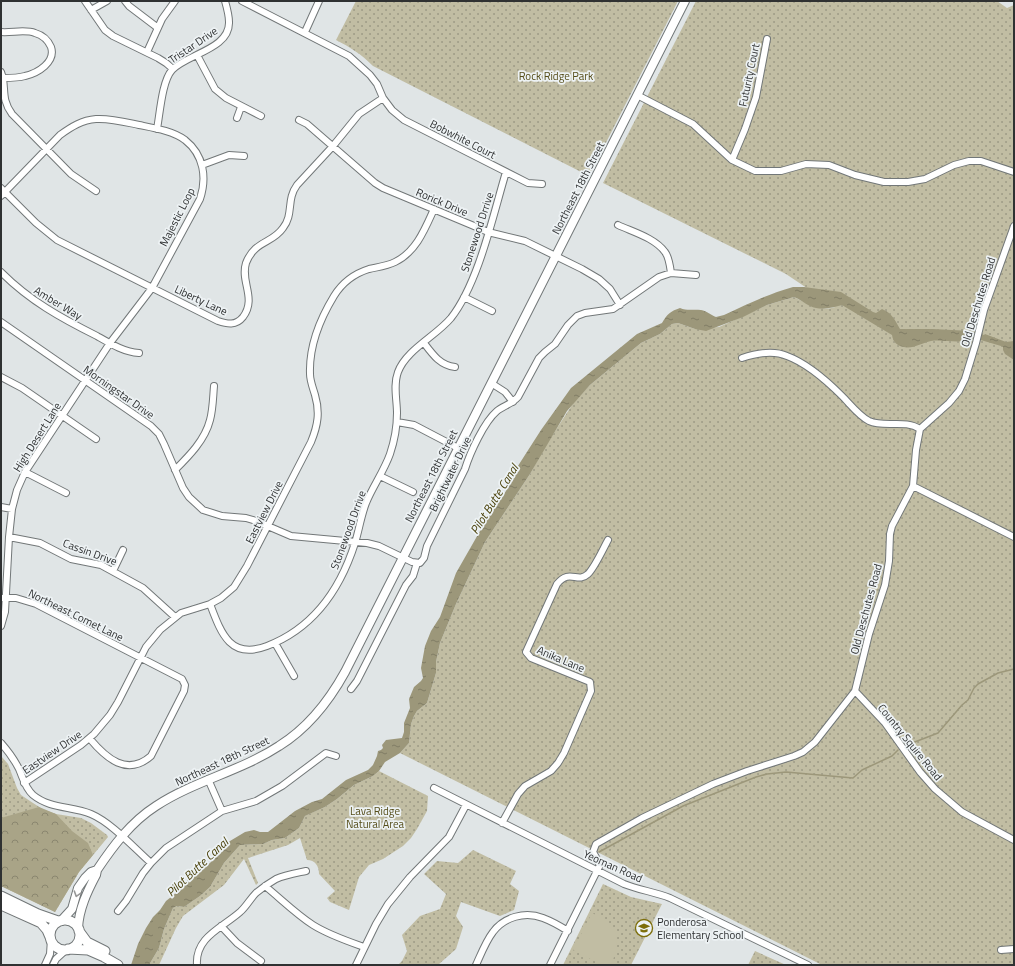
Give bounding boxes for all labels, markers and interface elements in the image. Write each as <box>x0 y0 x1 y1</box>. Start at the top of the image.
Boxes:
street label: Tristar Drive <box>165 23 221 67</box>
street label: Futurity Court <box>735 42 764 108</box>
park label: Rock Ridge Park <box>519 68 594 84</box>
street label: Bobwhite Court <box>427 116 499 163</box>
street label: Northeast 18th Street <box>548 139 608 237</box>
street label: Rorick Drive <box>413 184 471 220</box>
street label: Majestic Loop <box>155 185 199 249</box>
street label: Stonewood Drrive <box>457 190 498 274</box>
street label: Old Deschutes Road <box>957 255 999 349</box>
street label: Liberty Lane <box>172 281 230 319</box>
street label: Amber Way <box>31 282 86 324</box>
street label: Morningstar Drive <box>80 362 158 423</box>
street label: High Desert Lane <box>9 399 65 475</box>
street label: Northeast 18th Street <box>401 427 461 525</box>
street label: Brightwater Drive <box>425 433 475 514</box>
water label: Pilot Butte Canal <box>465 459 524 538</box>
street label: Eastview Drive <box>241 477 287 546</box>
street label: Stonewood Drrive <box>326 488 370 572</box>
street label: Cassin Drive <box>61 535 120 569</box>
street label: Old Deschutes Road <box>846 562 886 656</box>
street label: Northeast Comet Lane <box>26 585 127 645</box>
street label: Anika Lane <box>535 642 588 676</box>
street label: Country Squire Road <box>874 700 946 784</box>
street label: Eastview Drive <box>19 726 85 778</box>
street label: Northeast 18th Street <box>172 732 272 790</box>
park label: Lava Ridge Natural Area <box>346 803 405 832</box>
water label: Pilot Butte Canal <box>162 832 233 901</box>
street label: Yeoman Road <box>581 846 645 886</box>
one-way arrow <box>73 890 82 897</box>
place label: Ponderosa Elementary School <box>657 914 744 943</box>
school or university icon: Ponderosa Elementary School <box>634 918 654 938</box>

